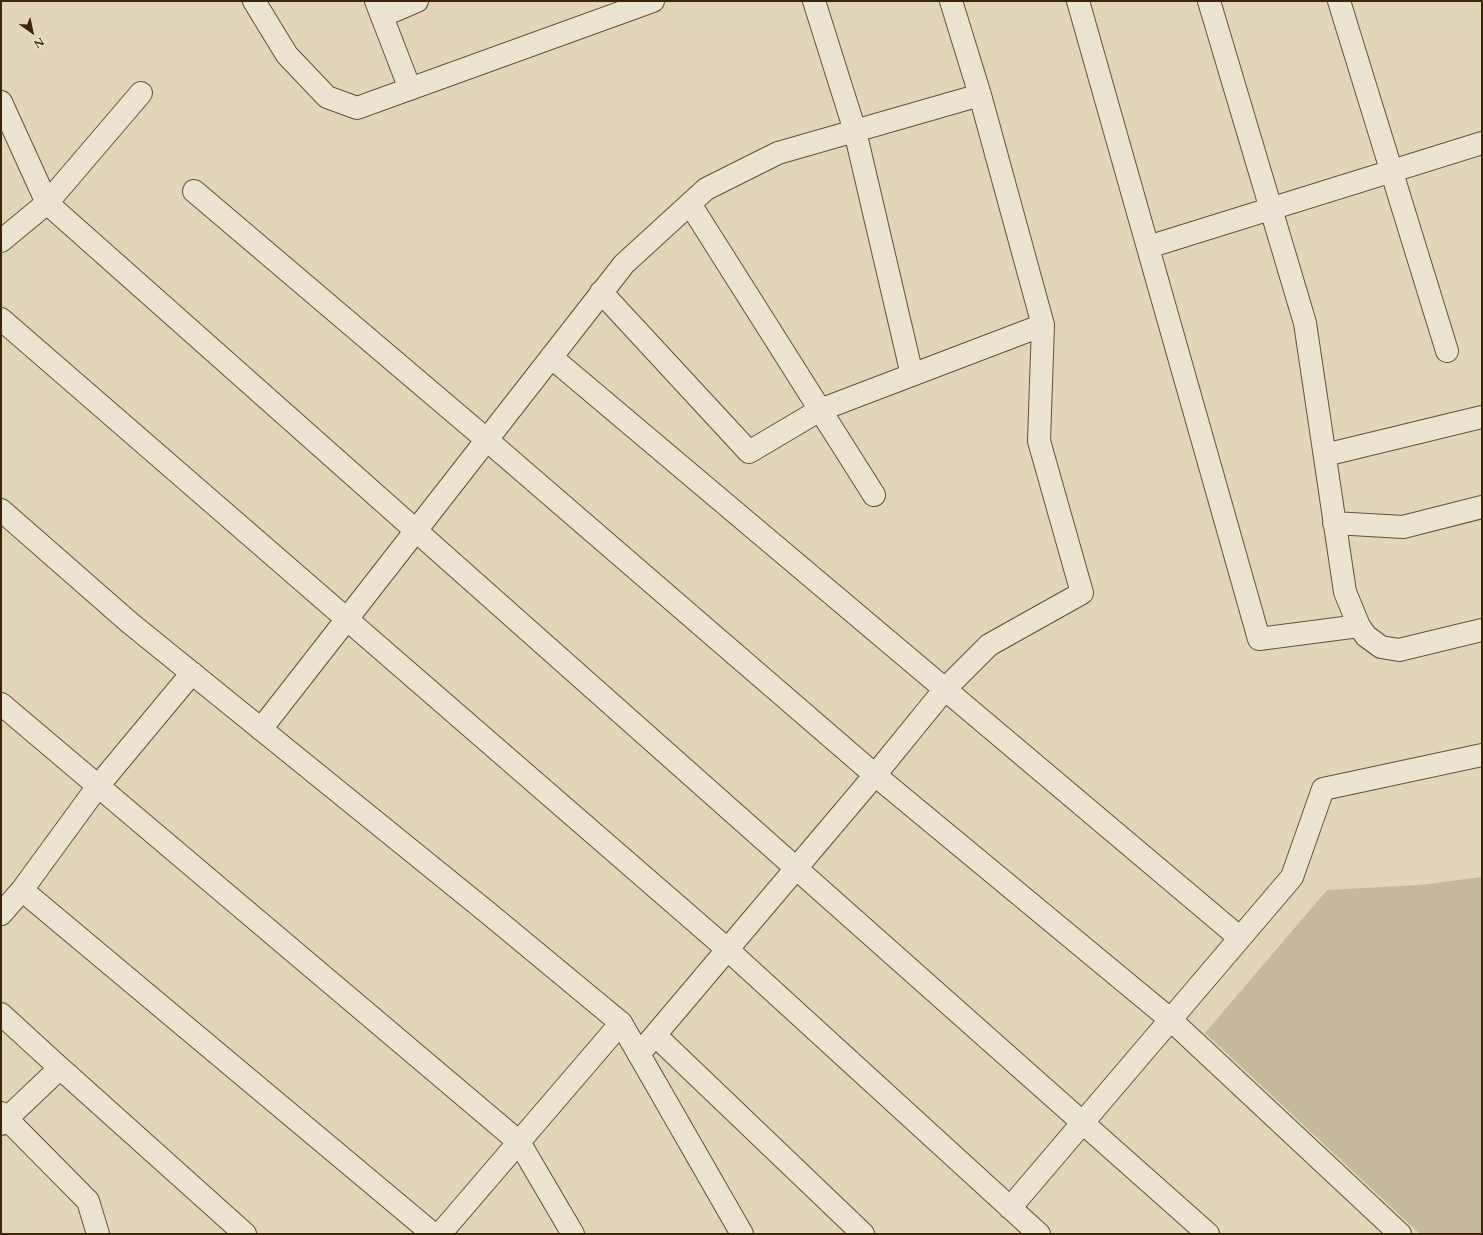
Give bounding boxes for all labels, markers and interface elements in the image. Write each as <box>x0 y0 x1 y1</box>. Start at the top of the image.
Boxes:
north arrow <box>12 12 52 52</box>
text: N <box>31 34 47 51</box>

